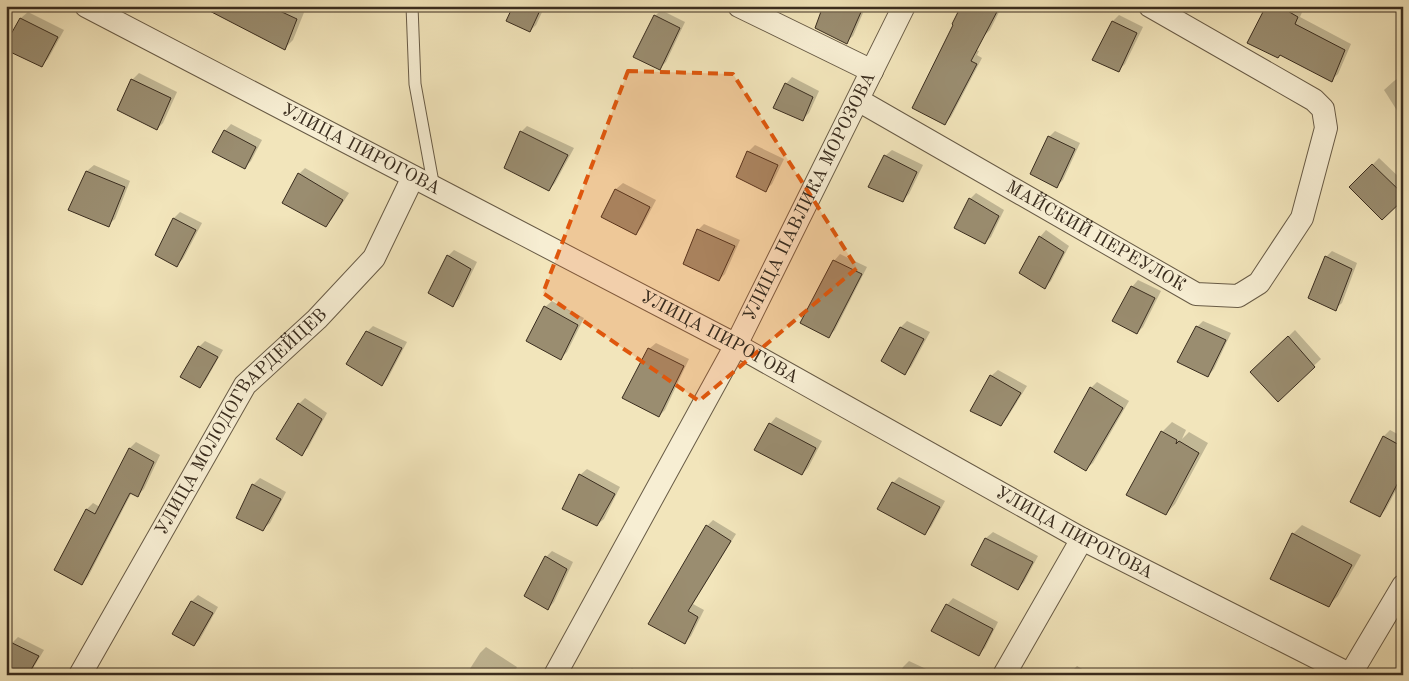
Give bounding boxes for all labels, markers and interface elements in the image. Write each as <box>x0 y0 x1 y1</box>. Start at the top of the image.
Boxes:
street label: УЛИЦА ПАВЛИКА МОРОЗОВА <box>740 69 879 324</box>
street label: УЛИЦА ПИРОГОВА <box>279 101 443 198</box>
street label: МАЙСКИЙ ПЕРЕУЛОК <box>1003 178 1189 295</box>
street label: УЛИЦА ПИРОГОВА <box>638 288 802 387</box>
street label: УЛИЦА МОЛОДОГВАРДЕЙЦЕВ <box>152 305 331 538</box>
street label: УЛИЦА ПИРОГОВА <box>992 483 1156 582</box>

